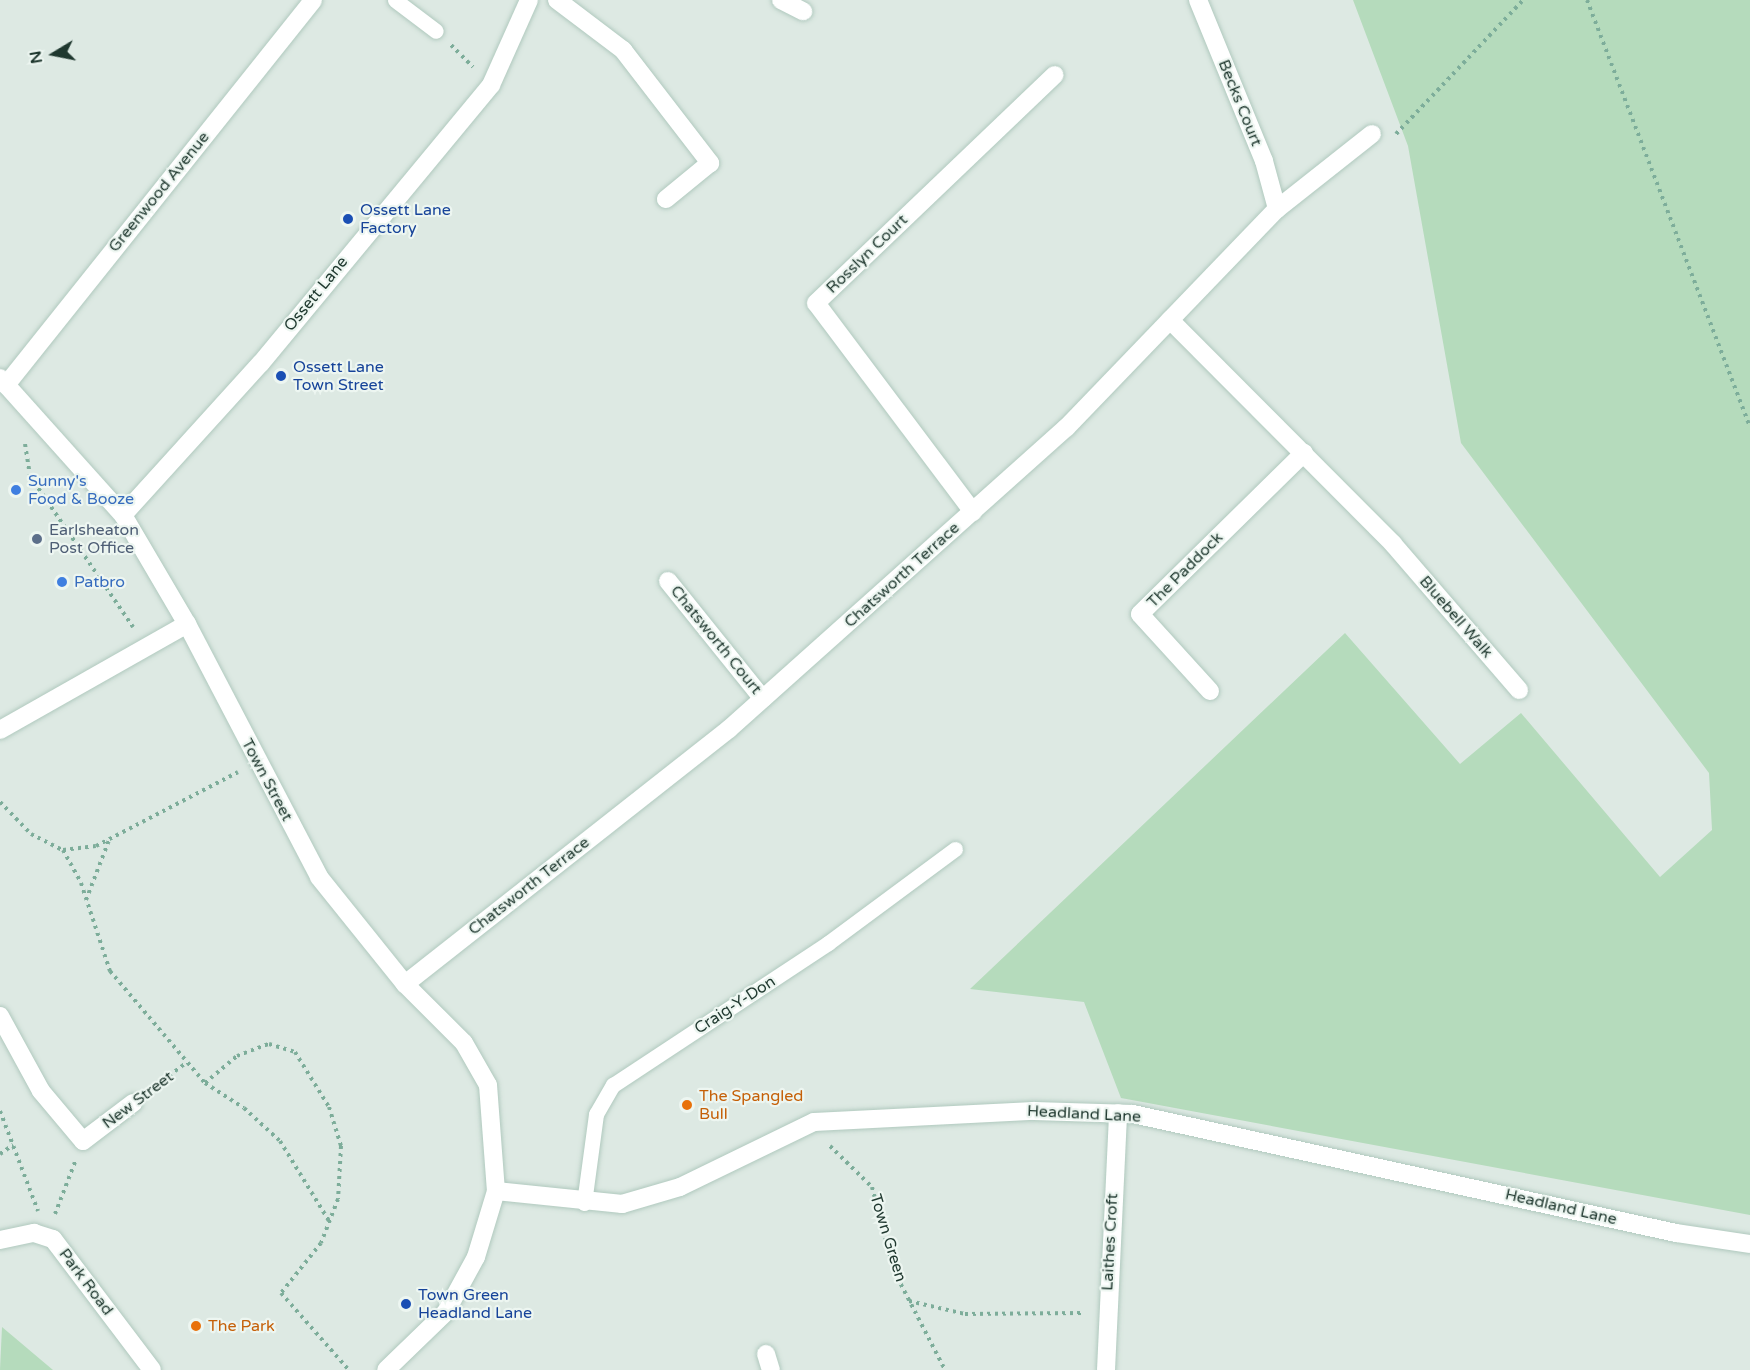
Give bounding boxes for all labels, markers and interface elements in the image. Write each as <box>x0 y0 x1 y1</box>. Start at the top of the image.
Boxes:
north arrow <box>24 24 84 84</box>
text: N <box>25 49 47 65</box>
street label: Becks Court <box>1214 57 1266 149</box>
street label: Greenwood Avenue <box>105 128 213 256</box>
place label: Ossett Lane Factory <box>360 200 451 238</box>
street label: Rosslyn Court <box>822 210 912 298</box>
marker: Ossett Lane Factory <box>341 212 355 226</box>
street label: Ossett Lane <box>280 253 352 335</box>
place label: Ossett Lane Town Street <box>293 357 384 395</box>
marker: Ossett Lane Town Street <box>274 369 288 383</box>
place label: Sunny's Food & Booze <box>28 471 134 509</box>
marker: Sunny's Food & Booze <box>9 483 23 497</box>
street label: Chatsworth Terrace <box>840 518 964 632</box>
place label: Earlsheaton Post Office <box>49 520 139 558</box>
street label: The Paddock <box>1143 528 1227 612</box>
marker: Earlsheaton Post Office <box>30 532 44 546</box>
place label: Patbro <box>74 572 125 592</box>
street label: Bluebell Walk <box>1415 572 1497 662</box>
marker: Patbro <box>55 575 69 589</box>
street label: Chatsworth Court <box>666 582 766 698</box>
street label: Town Street <box>237 735 297 825</box>
street label: Chatsworth Terrace <box>465 833 593 939</box>
street label: Craig-Y-Don <box>691 972 779 1038</box>
street label: New Street <box>99 1067 177 1133</box>
place label: The Spangled Bull <box>699 1086 803 1124</box>
marker: The Spangled Bull <box>680 1098 694 1112</box>
street label: Headland Lane <box>1027 1101 1141 1127</box>
street label: Headland Lane <box>1503 1185 1619 1229</box>
street label: Town Green <box>866 1192 910 1284</box>
street label: Laithes Croft <box>1098 1193 1122 1291</box>
street label: Park Road <box>55 1245 117 1319</box>
place label: Town Green Headland Lane <box>418 1285 532 1323</box>
marker: Town Green Headland Lane <box>399 1297 413 1311</box>
place label: The Park <box>208 1316 275 1336</box>
marker: The Park <box>189 1319 203 1333</box>

